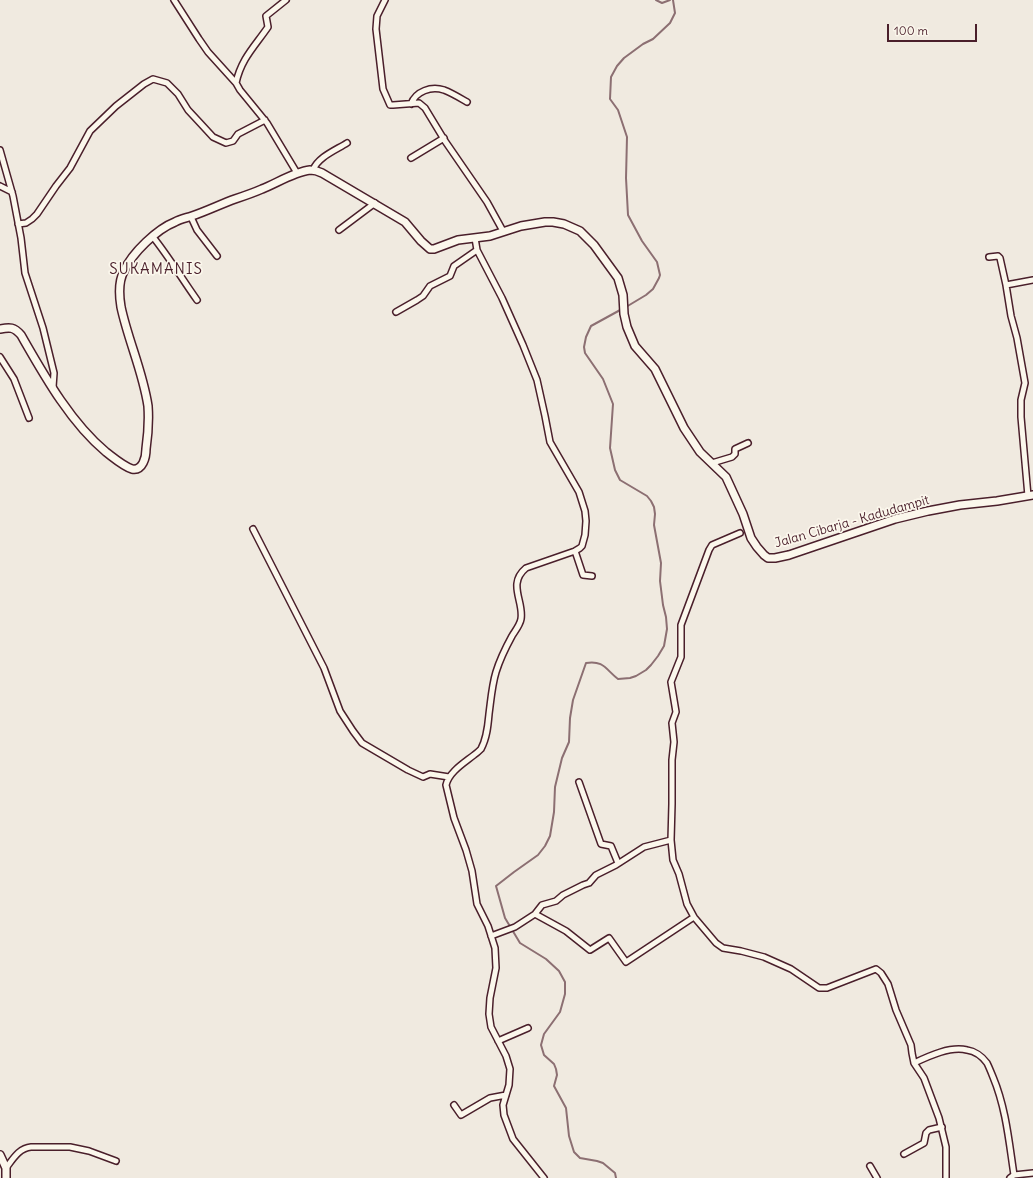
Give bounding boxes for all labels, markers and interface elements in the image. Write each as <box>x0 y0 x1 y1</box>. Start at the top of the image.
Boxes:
scale bar <box>889 16 979 42</box>
text: 100 m <box>894 23 928 38</box>
district label: SUKAMANIS <box>109 261 203 279</box>
street label: Jalan Cibarja - Kadudampit <box>773 492 931 552</box>

